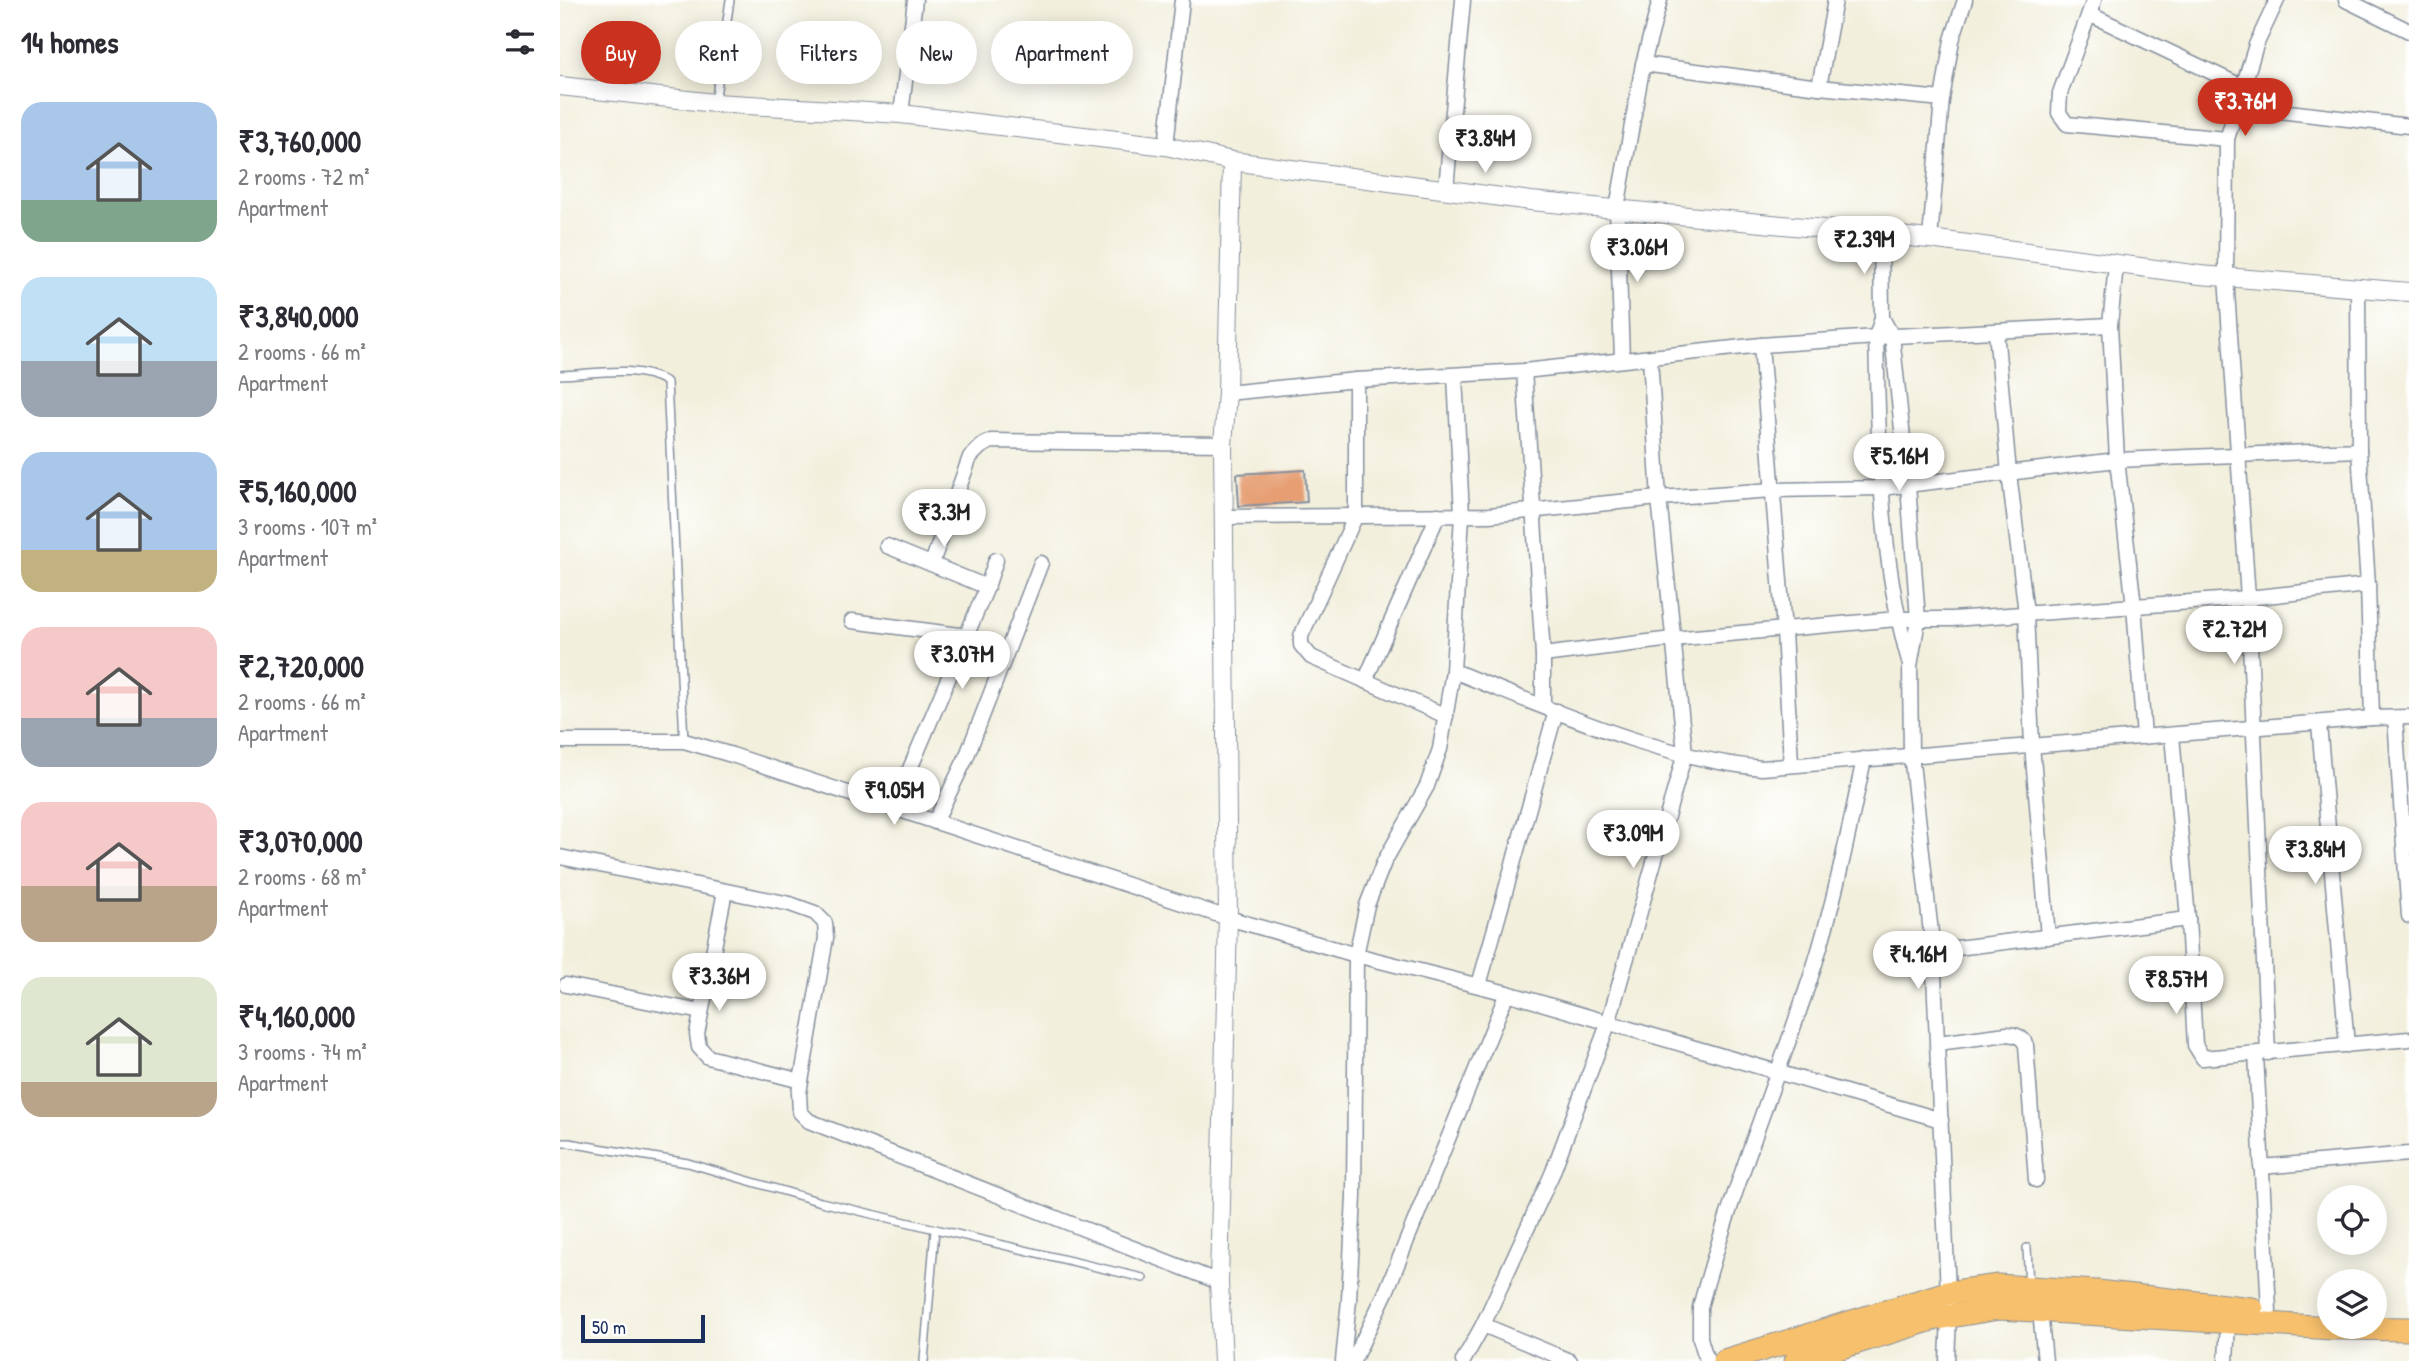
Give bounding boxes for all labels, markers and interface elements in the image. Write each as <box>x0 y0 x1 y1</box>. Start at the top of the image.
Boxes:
chip: Buy <box>581 21 661 84</box>
chip: Rent <box>675 21 762 84</box>
chip: Filters <box>776 21 882 84</box>
chip: New <box>896 21 977 84</box>
chip: Apartment <box>991 21 1133 84</box>
text: 14 homes <box>21 22 119 62</box>
icon: filters <box>501 23 539 61</box>
pin: ₹3.76M <box>2188 78 2302 138</box>
text: ₹3.76M <box>2214 85 2276 116</box>
pin: ₹3.84M <box>1428 116 1542 175</box>
text: ₹3,760,000 <box>238 121 361 161</box>
text: ₹3.84M <box>1455 122 1515 153</box>
icon: home <box>77 130 161 214</box>
text: 2 rooms · 72 m² <box>238 161 370 192</box>
text: Apartment <box>238 192 328 223</box>
pin: ₹2.39M <box>1807 216 1921 276</box>
text: ₹2.39M <box>1833 223 1895 254</box>
pin: ₹3.06M <box>1580 224 1694 284</box>
text: ₹3.06M <box>1606 231 1668 262</box>
text: ₹3,840,000 <box>238 296 359 336</box>
icon: home <box>77 305 161 389</box>
text: 2 rooms · 66 m² <box>238 336 366 367</box>
text: Apartment <box>238 367 328 398</box>
pin: ₹5.16M <box>1842 434 1956 493</box>
text: ₹5.16M <box>1869 440 1929 471</box>
text: ₹5,160,000 <box>238 471 357 511</box>
icon: home <box>77 480 161 564</box>
pin: ₹3.3M <box>895 490 993 549</box>
text: ₹3.3M <box>918 496 970 527</box>
text: 3 rooms · 107 m² <box>238 511 377 542</box>
text: Apartment <box>238 542 328 573</box>
pin: ₹2.72M <box>2177 606 2291 666</box>
text: ₹2.72M <box>2202 613 2266 644</box>
pin: ₹3.07M <box>905 632 1019 691</box>
text: ₹3.07M <box>930 638 994 669</box>
text: ₹2,720,000 <box>238 646 364 686</box>
icon: home <box>77 655 161 739</box>
text: 2 rooms · 66 m² <box>238 686 366 717</box>
text: Apartment <box>238 717 328 748</box>
pin: ₹9.05M <box>837 768 951 827</box>
text: ₹9.05M <box>864 774 924 805</box>
pin: ₹3.09M <box>1576 810 1690 870</box>
text: ₹3.09M <box>1603 817 1663 848</box>
text: ₹3,070,000 <box>238 821 363 861</box>
pin: ₹3.84M <box>2258 826 2372 886</box>
icon: home <box>77 830 161 914</box>
text: ₹3.84M <box>2285 833 2345 864</box>
text: 2 rooms · 68 m² <box>238 861 366 892</box>
text: Apartment <box>238 892 328 923</box>
pin: ₹4.16M <box>1861 932 1975 991</box>
text: ₹4.16M <box>1889 938 1947 969</box>
pin: ₹3.36M <box>662 954 776 1013</box>
pin: ₹8.57M <box>2119 956 2233 1016</box>
text: ₹3.36M <box>688 960 750 991</box>
text: ₹8.57M <box>2145 963 2207 994</box>
text: ₹4,160,000 <box>238 996 355 1036</box>
icon: home <box>77 1005 161 1089</box>
text: 3 rooms · 74 m² <box>238 1036 367 1067</box>
text: Apartment <box>238 1067 328 1098</box>
map controls <box>2317 1185 2387 1339</box>
button: locate <box>2317 1185 2387 1255</box>
button: layers <box>2317 1269 2387 1339</box>
scale bar <box>581 1312 705 1344</box>
text: 50 m <box>592 1314 626 1340</box>

